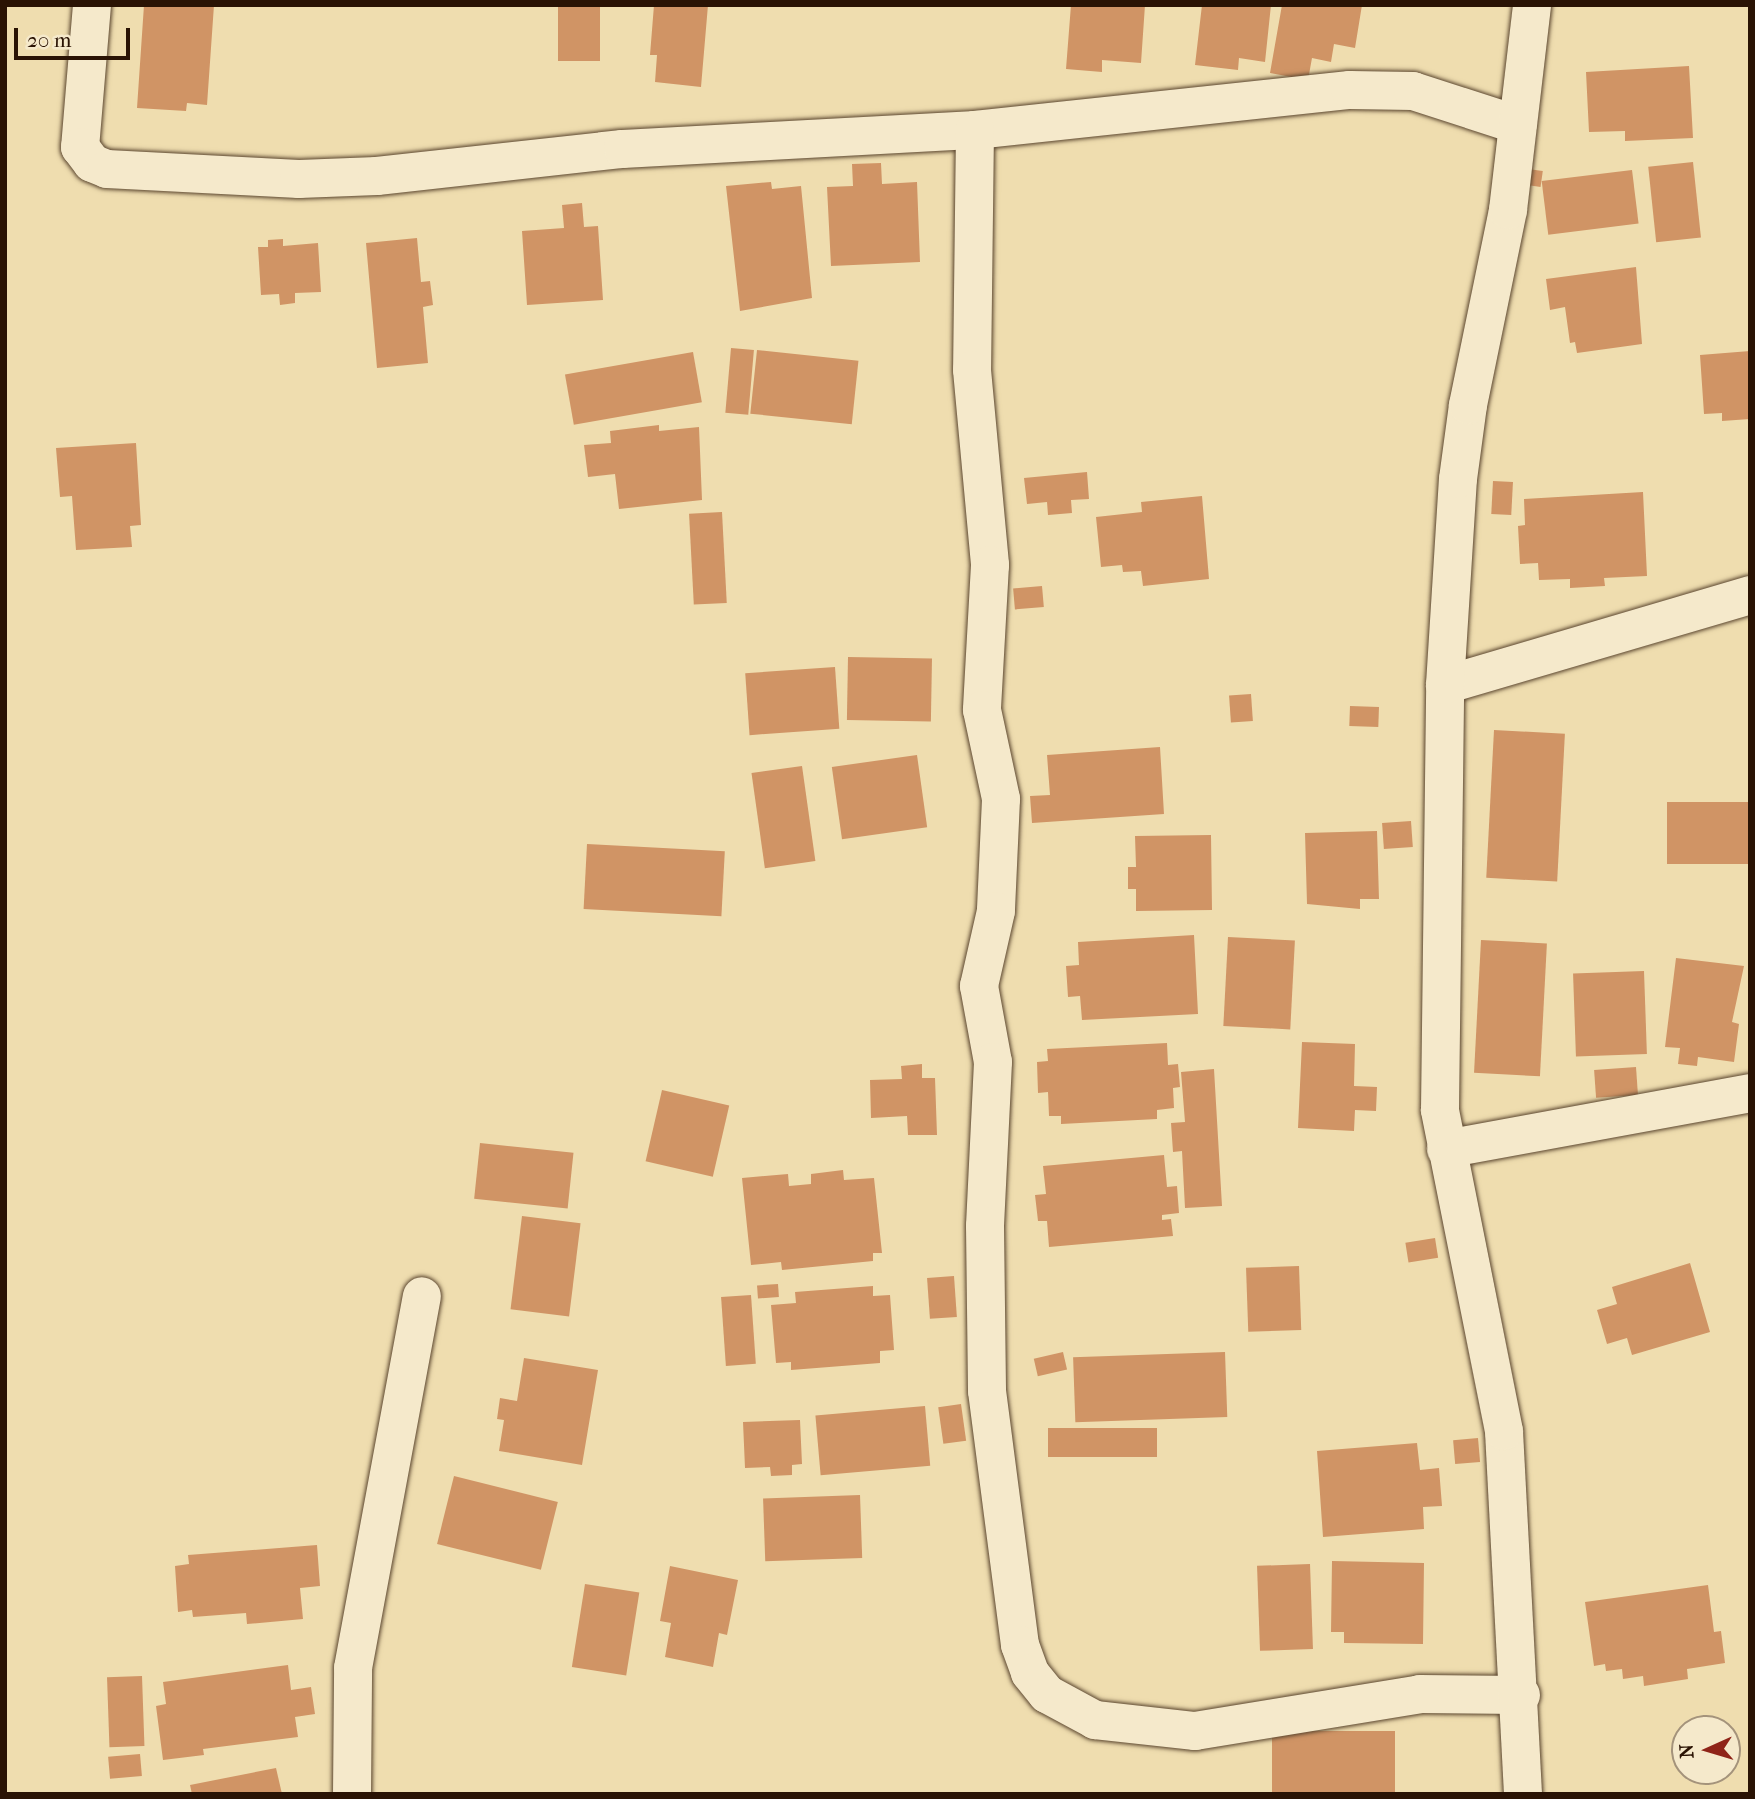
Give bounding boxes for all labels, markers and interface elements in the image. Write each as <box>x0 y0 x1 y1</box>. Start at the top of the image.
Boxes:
scale bar <box>18 14 133 58</box>
text: 20 m <box>27 28 71 52</box>
north arrow <box>1671 1715 1741 1785</box>
text: N <box>1676 1743 1699 1759</box>

